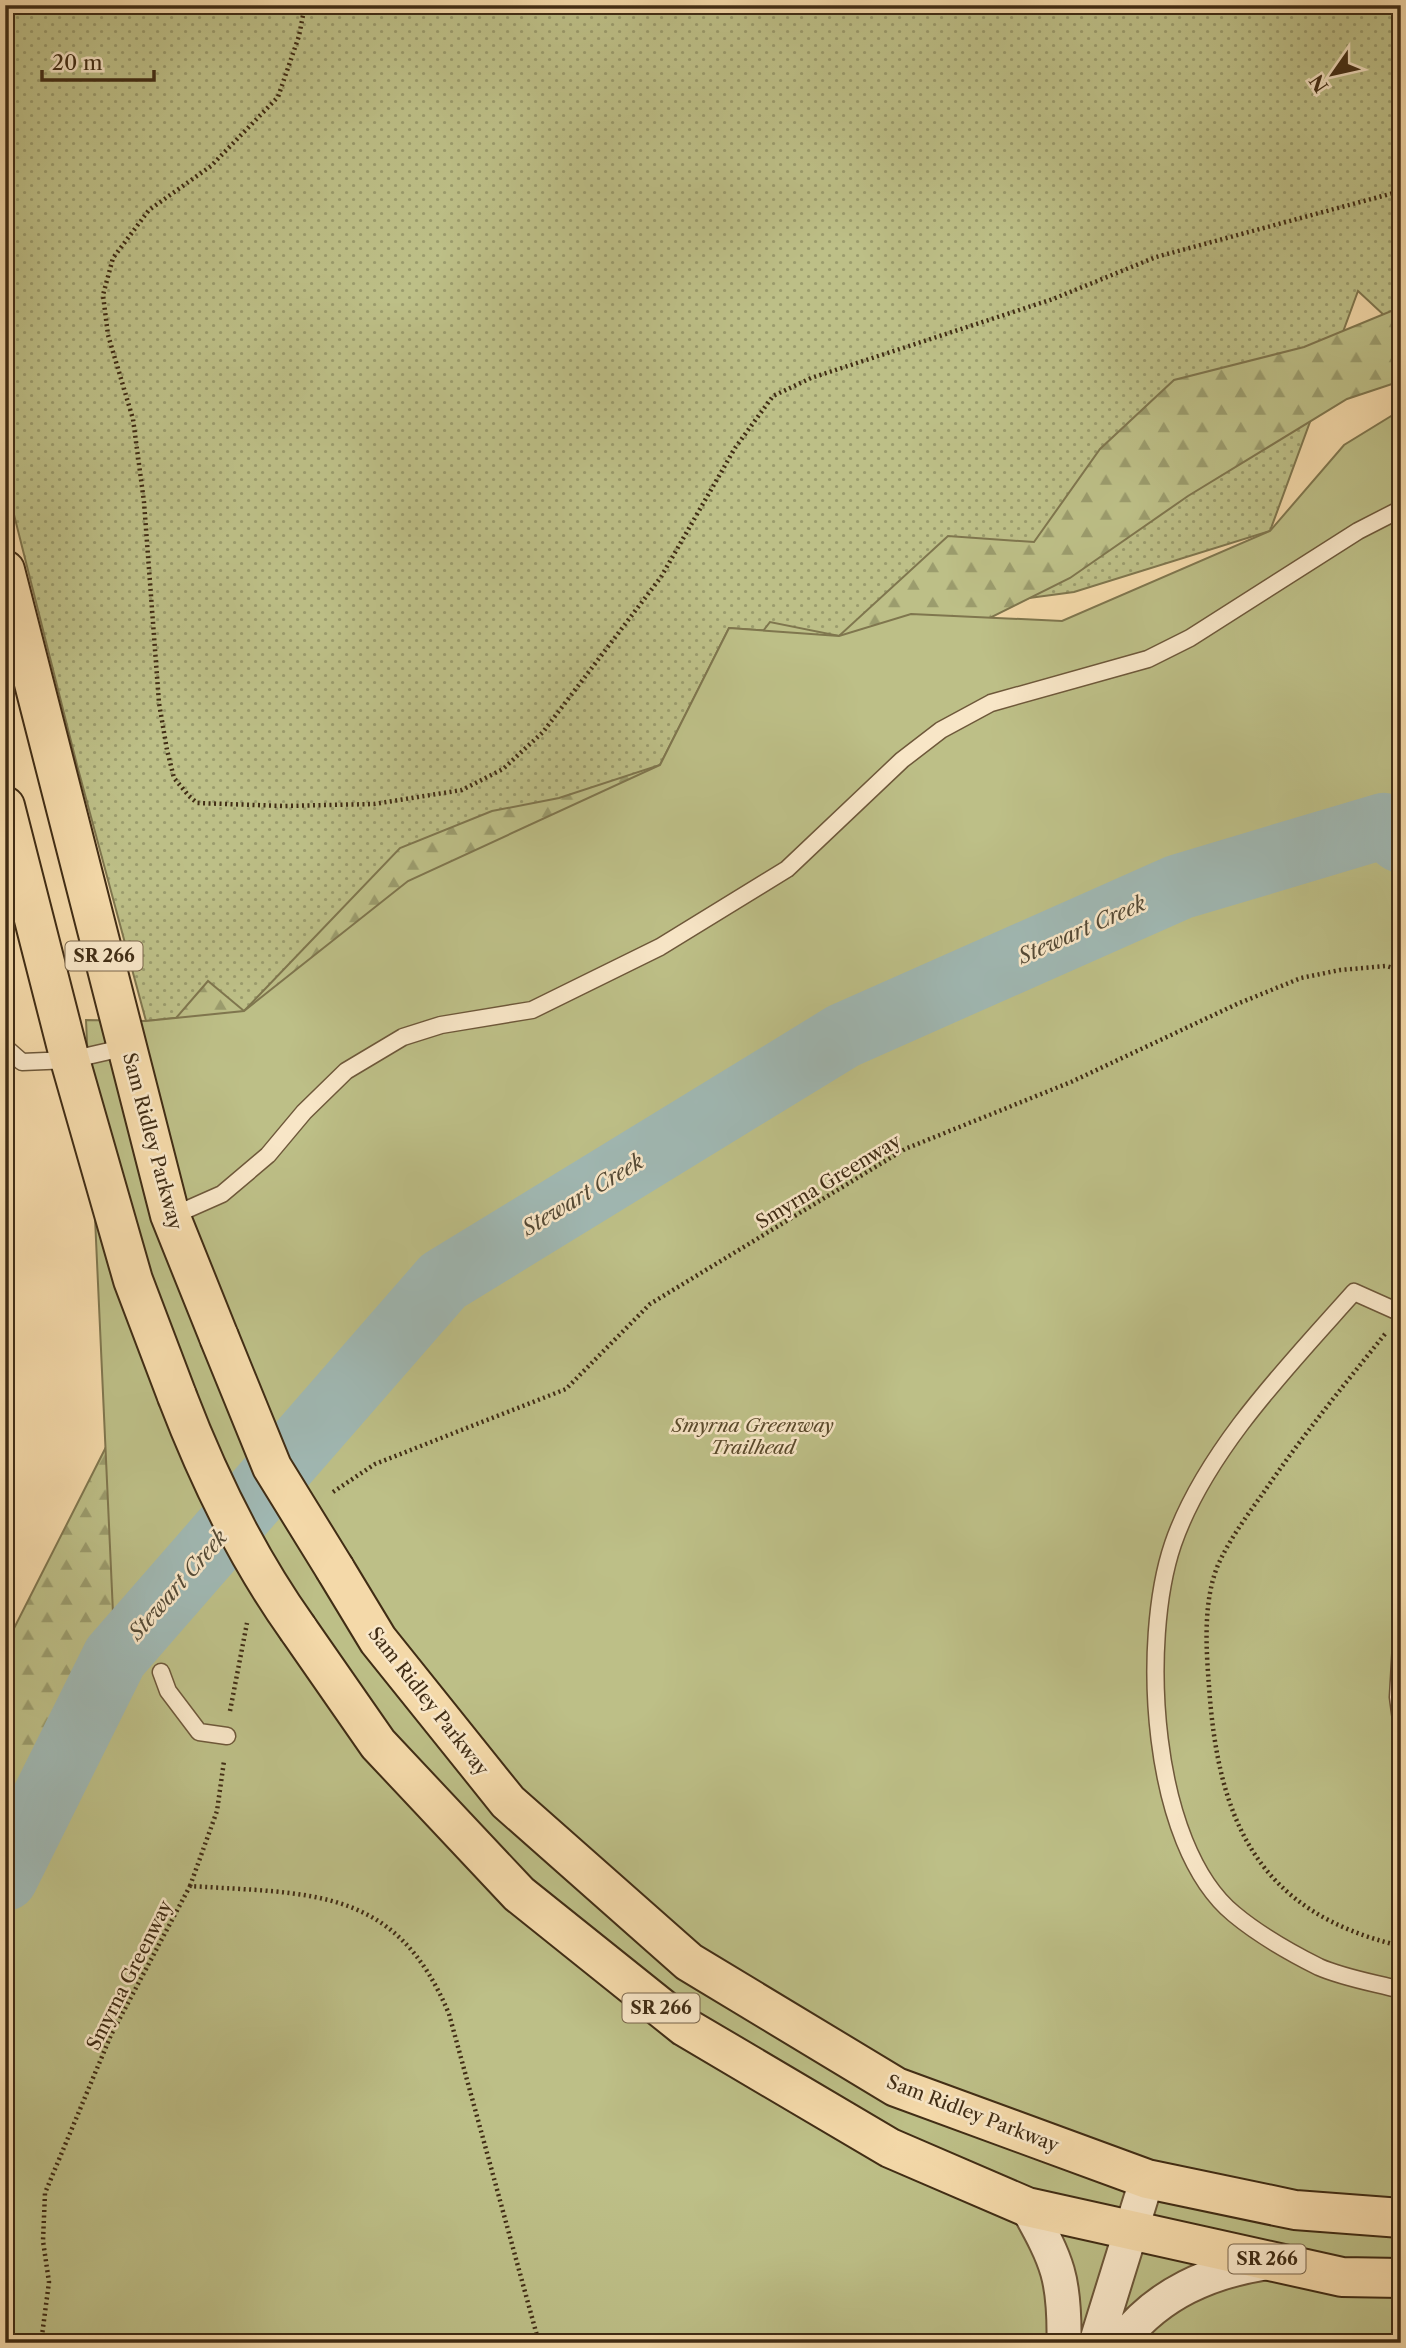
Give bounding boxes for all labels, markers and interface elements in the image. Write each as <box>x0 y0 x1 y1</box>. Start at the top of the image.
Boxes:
scale bar <box>42 38 154 82</box>
north arrow <box>1298 38 1368 108</box>
text: 20 m <box>52 50 103 75</box>
text: N <box>1305 70 1333 97</box>
water label: Stewart Creek <box>1012 890 1150 970</box>
road number: SR 266 <box>66 942 142 971</box>
street label: Sam Ridley Parkway <box>118 1050 187 1233</box>
street label: Smyrna Greenway <box>752 1129 905 1234</box>
water label: Stewart Creek <box>516 1148 648 1242</box>
park label: Smyrna Greenway Trailhead <box>671 1414 834 1459</box>
water label: Stewart Creek <box>122 1525 232 1646</box>
street label: Sam Ridley Parkway <box>363 1622 494 1781</box>
street label: Smyrna Greenway <box>82 1896 177 2054</box>
road number: SR 266 <box>622 1994 700 2022</box>
street label: Sam Ridley Parkway <box>884 2070 1062 2157</box>
road number: SR 266 <box>1228 2244 1306 2274</box>

